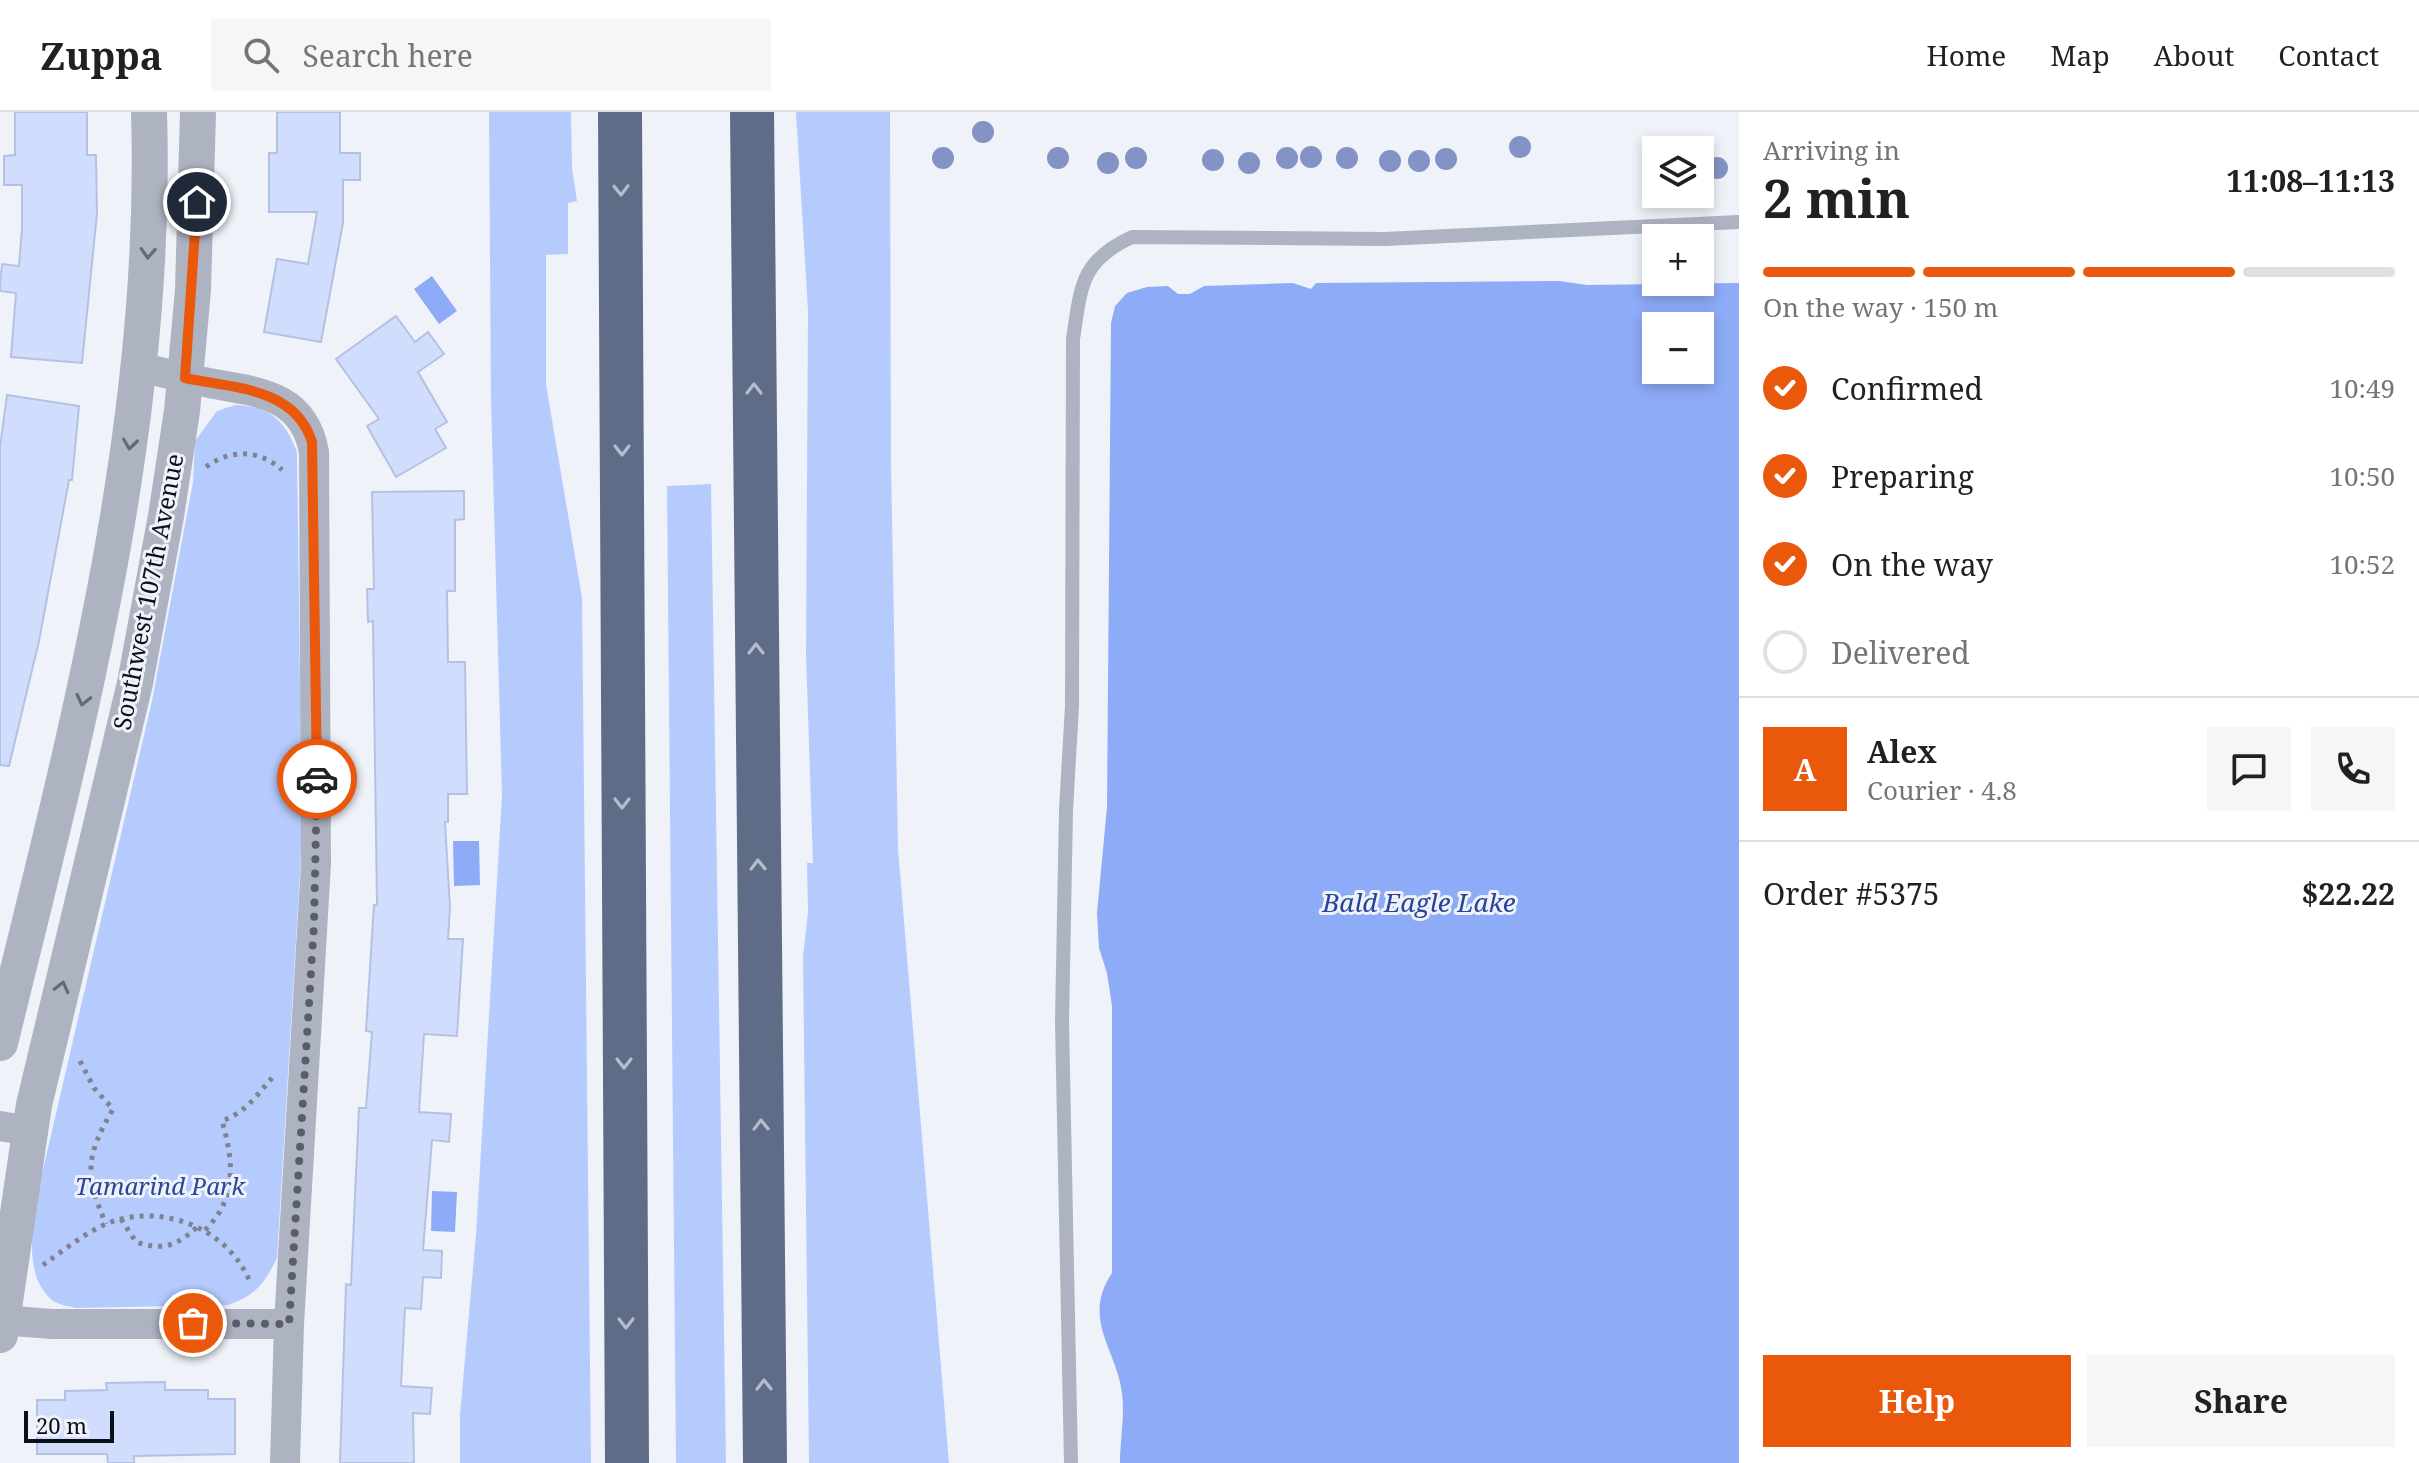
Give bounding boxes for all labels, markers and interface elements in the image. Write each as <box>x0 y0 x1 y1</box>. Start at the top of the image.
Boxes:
search box <box>211 19 771 91</box>
text: Zuppa <box>40 29 163 81</box>
icon: search <box>239 33 283 77</box>
text: Search here <box>303 35 473 76</box>
text: Home <box>1927 36 2006 74</box>
text: Map <box>2050 36 2110 74</box>
text: About <box>2154 36 2234 74</box>
text: Contact <box>2278 36 2379 74</box>
text: Arriving in <box>1763 132 1900 168</box>
map controls <box>1642 136 1714 384</box>
button: layers <box>1642 136 1714 208</box>
text: 11:08–11:13 <box>2226 160 2395 201</box>
text: 2 min <box>1763 162 1910 233</box>
pin <box>163 168 231 236</box>
icon: home <box>175 180 219 224</box>
one-way arrow <box>612 184 630 197</box>
button: + <box>1642 224 1714 296</box>
one-way arrow <box>140 247 157 260</box>
text: On the way · 150 m <box>1763 289 1998 325</box>
button: − <box>1642 312 1714 384</box>
icon: check <box>1763 366 1807 410</box>
text: Confirmed <box>1831 368 1983 409</box>
text: 10:49 <box>2329 370 2395 406</box>
one-way arrow <box>745 382 763 395</box>
one-way arrow <box>122 438 139 451</box>
one-way arrow <box>613 444 631 457</box>
street label: Southwest 107th Avenue <box>105 451 191 733</box>
icon: check <box>1763 454 1807 498</box>
text: Preparing <box>1831 456 1974 497</box>
text: 10:50 <box>2329 458 2395 494</box>
icon: check <box>1763 542 1807 586</box>
text: On the way <box>1831 544 1993 585</box>
text: 10:52 <box>2329 546 2395 582</box>
text: Delivered <box>1831 632 1970 673</box>
one-way arrow <box>747 642 765 655</box>
one-way arrow <box>75 693 92 706</box>
button: chat <box>2207 727 2291 811</box>
button: phone <box>2311 727 2395 811</box>
text: Alex <box>1867 731 1937 772</box>
courier <box>277 739 357 819</box>
text: A <box>1794 749 1816 790</box>
icon: car <box>295 757 339 801</box>
text: Courier · 4.8 <box>1867 772 2017 808</box>
one-way arrow <box>613 797 631 810</box>
one-way arrow <box>749 858 767 871</box>
text: Order #5375 <box>1763 873 1940 914</box>
text: $22.22 <box>2301 873 2395 914</box>
water label: Bald Eagle Lake <box>1321 884 1516 920</box>
one-way arrow <box>52 980 69 994</box>
one-way arrow <box>615 1057 633 1070</box>
one-way arrow <box>752 1118 770 1131</box>
park label: Tamarind Park <box>75 1169 246 1202</box>
pin <box>159 1289 227 1357</box>
icon: bag <box>171 1301 215 1345</box>
one-way arrow <box>617 1317 635 1330</box>
button: Help <box>1763 1355 2071 1447</box>
button: Share <box>2087 1355 2395 1447</box>
one-way arrow <box>756 1378 773 1391</box>
scale bar <box>24 1407 114 1443</box>
text: 20 m <box>36 1410 87 1440</box>

